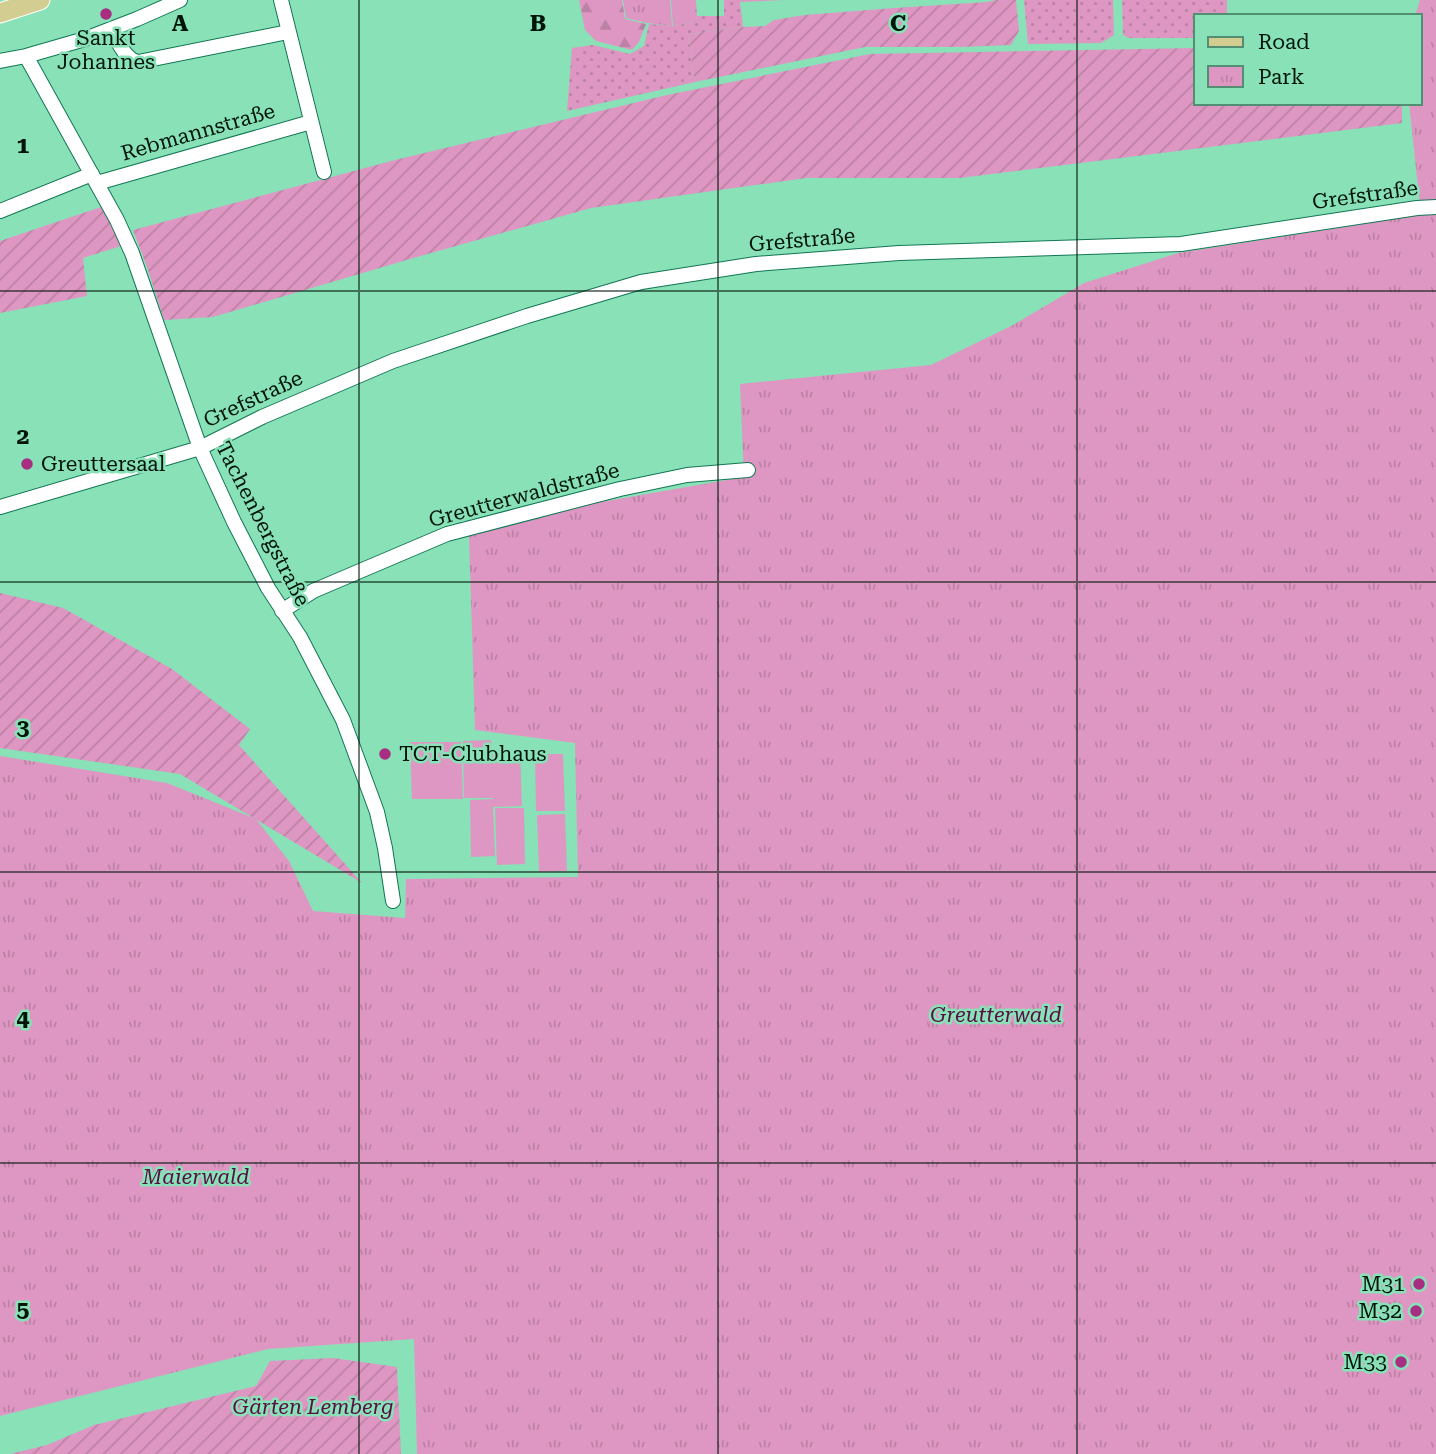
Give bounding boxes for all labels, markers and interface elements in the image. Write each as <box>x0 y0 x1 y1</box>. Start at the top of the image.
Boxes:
marker: Sankt Johannes <box>98 6 114 22</box>
text: A <box>172 10 189 37</box>
text: B <box>530 10 546 37</box>
text: C <box>890 10 906 37</box>
legend <box>1194 14 1422 105</box>
place label: Sankt Johannes <box>57 26 155 74</box>
text: Road <box>1258 30 1310 54</box>
text: Park <box>1258 65 1304 89</box>
street label: Rebmannstraße <box>118 99 278 165</box>
text: 1 <box>17 132 30 159</box>
street label: Grefstraße <box>1311 176 1419 214</box>
street label: Grefstraße <box>748 223 856 257</box>
street label: Grefstraße <box>200 366 306 432</box>
text: 2 <box>17 423 29 450</box>
street label: Tachenbergstraße <box>211 438 315 610</box>
place label: Greuttersaal <box>41 452 166 476</box>
marker: Greuttersaal <box>19 456 35 472</box>
street label: Greutterwaldstraße <box>426 458 622 532</box>
text: 3 <box>17 714 30 741</box>
place label: TCT-Clubhaus <box>399 742 547 766</box>
marker: TCT-Clubhaus <box>377 746 393 762</box>
park label: Greutterwald <box>930 1003 1062 1027</box>
text: 4 <box>17 1005 30 1032</box>
park label: Maierwald <box>142 1165 249 1189</box>
place label: M31 <box>1361 1272 1405 1296</box>
marker: M31 <box>1411 1276 1427 1292</box>
text: 5 <box>17 1296 30 1323</box>
place label: M32 <box>1358 1299 1402 1323</box>
marker: M32 <box>1408 1303 1424 1319</box>
place label: M33 <box>1343 1350 1387 1374</box>
marker: M33 <box>1393 1354 1409 1370</box>
park label: Gärten Lemberg <box>233 1395 393 1419</box>

